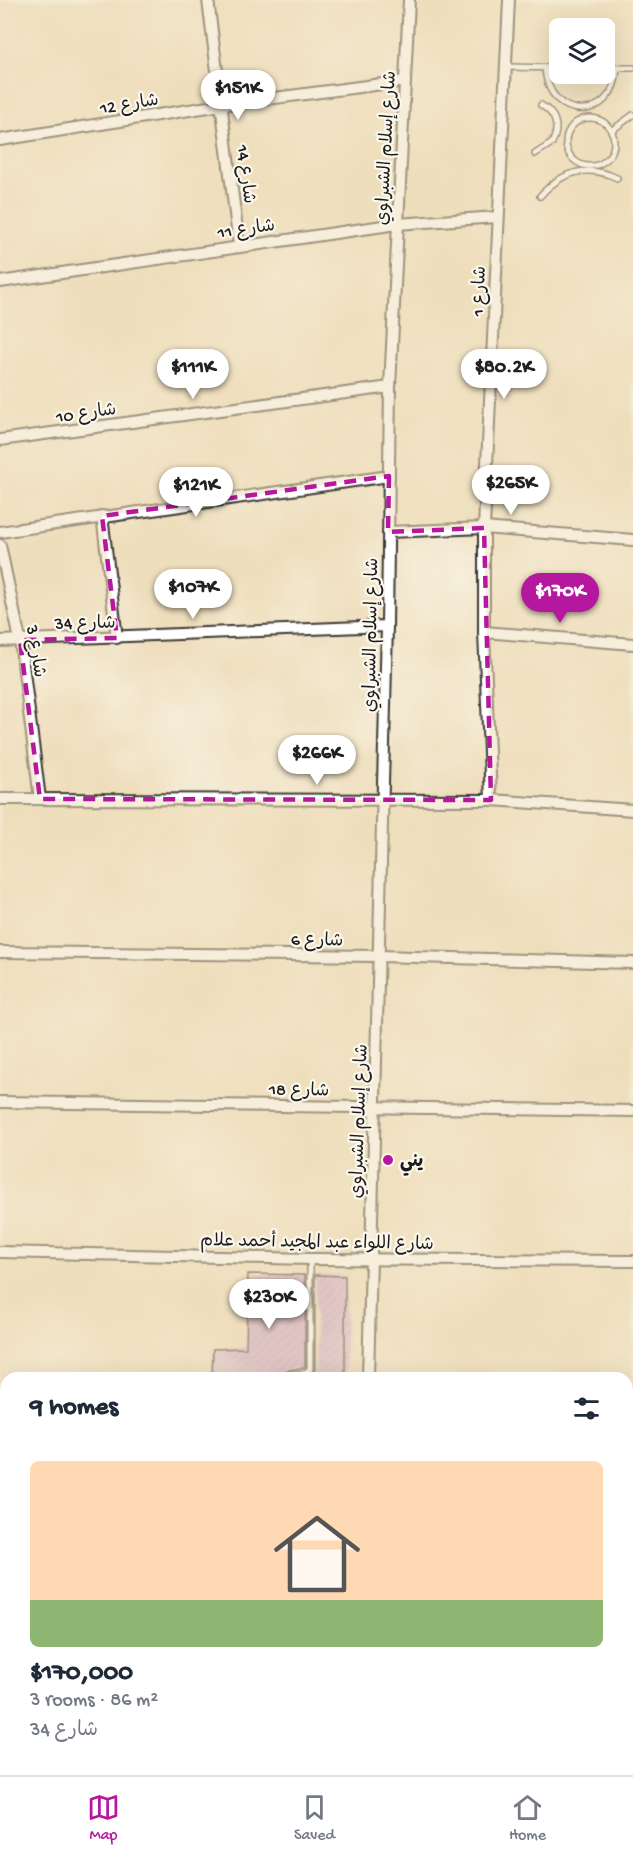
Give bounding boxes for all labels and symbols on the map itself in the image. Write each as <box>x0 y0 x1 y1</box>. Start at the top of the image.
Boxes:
pin: $151K <box>196 70 280 121</box>
street label: شارع إسلام الشبراوي <box>373 70 403 226</box>
street label: شارع 12 <box>97 90 160 121</box>
street label: شارع 14 <box>230 143 259 205</box>
street label: شارع 11 <box>215 216 276 245</box>
street label: شارع 1 <box>469 265 492 318</box>
pin: $111K <box>151 349 235 400</box>
pin: $80.2K <box>455 349 553 400</box>
street label: شارع 10 <box>54 400 118 429</box>
pin: $265K <box>469 465 553 516</box>
pin: $121K <box>154 467 238 518</box>
street label: شارع إسلام الشبراوي <box>361 558 385 713</box>
pin: $107K <box>151 569 235 620</box>
pin: $170K <box>518 573 602 624</box>
street label: شارع 34 <box>53 613 116 636</box>
street label: شارع 3 <box>20 623 49 679</box>
pin: $266K <box>275 735 359 786</box>
street label: شارع 6 <box>291 931 343 952</box>
street label: شارع إسلام الشبراوي <box>347 1043 375 1199</box>
street label: شارع 18 <box>268 1080 329 1103</box>
place label: يني <box>400 1152 423 1176</box>
marker: يني <box>381 1153 395 1167</box>
street label: شارع اللواء عبد المجيد أحمد علام <box>200 1229 434 1257</box>
pin: $230K <box>227 1279 311 1330</box>

